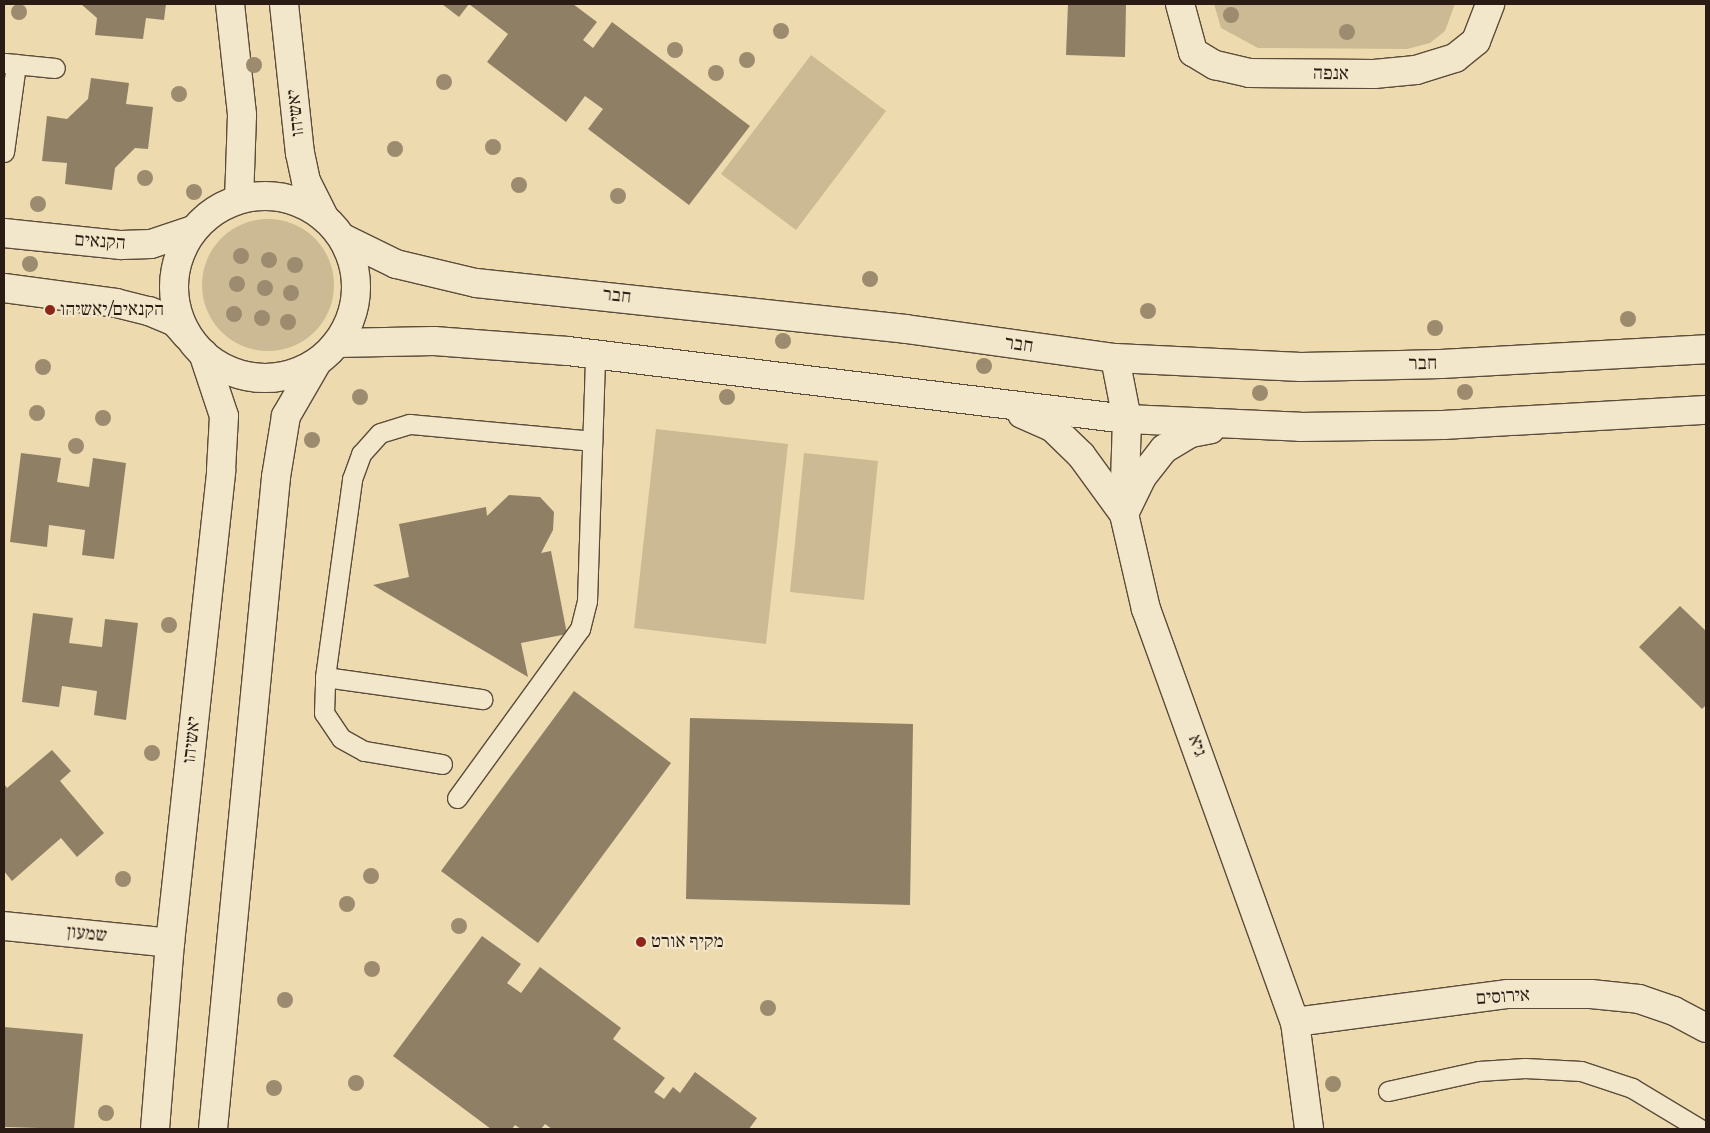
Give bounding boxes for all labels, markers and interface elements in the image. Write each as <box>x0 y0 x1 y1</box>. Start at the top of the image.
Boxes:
street label: אנפה <box>1313 62 1349 86</box>
street label: יאשיהו <box>282 88 310 138</box>
street label: הקנאים <box>74 229 126 255</box>
street label: חבר <box>602 283 632 309</box>
place label: הקנאים/יאשיהו <box>60 299 164 321</box>
marker: הקנאים/יאשיהו <box>44 304 56 316</box>
street label: חבר <box>1003 332 1035 358</box>
street label: חבר <box>1409 352 1437 376</box>
street label: יאשיהו <box>178 715 206 765</box>
street label: גיא <box>1183 732 1211 760</box>
street label: שמעון <box>66 921 108 947</box>
place label: מקיף אורט <box>651 931 724 953</box>
marker: מקיף אורט <box>635 936 647 948</box>
street label: אירוסים <box>1475 984 1531 1010</box>

